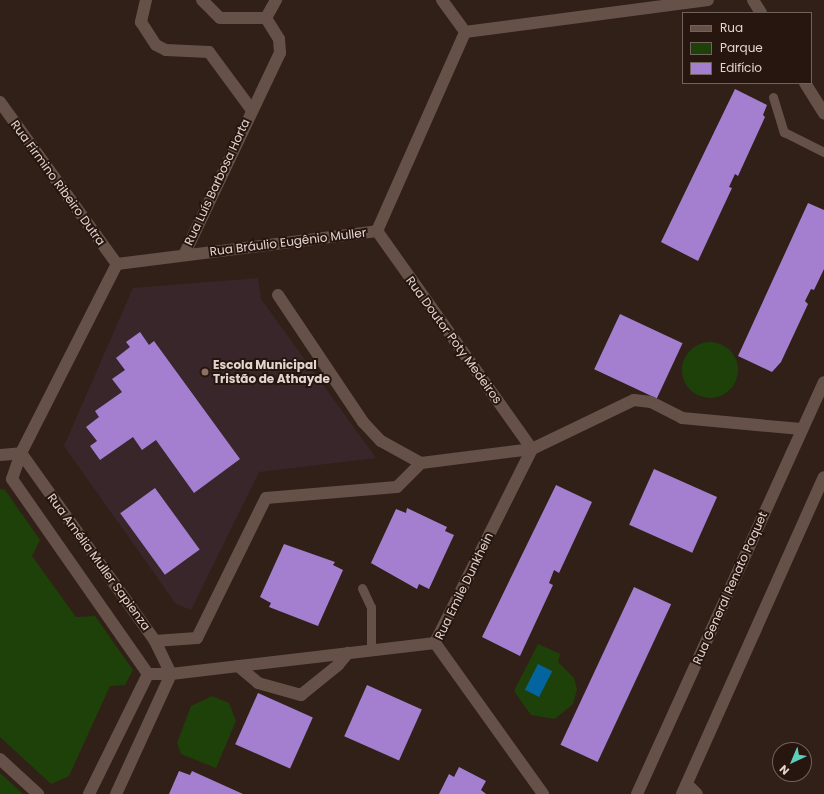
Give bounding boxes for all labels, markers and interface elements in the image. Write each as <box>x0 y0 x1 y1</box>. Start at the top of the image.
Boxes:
legend <box>682 12 812 84</box>
text: Rua <box>720 19 743 36</box>
text: Parque <box>720 39 763 56</box>
text: Edifício <box>720 59 762 76</box>
street label: Rua Luís Barbosa Horta <box>181 116 253 248</box>
street label: Rua Firmino Ribeiro Dutra <box>8 118 108 248</box>
street label: Rua Bráulio Eugênio Muller <box>209 225 367 259</box>
street label: Rua Doutor Poty Medeiros <box>403 274 505 406</box>
place label: Escola Municipal Tristão de Athayde <box>213 358 330 386</box>
marker: Escola Municipal Tristão de Athayde <box>200 367 210 377</box>
street label: Rua Amélia Muller Sapienza <box>45 491 153 633</box>
street label: Rua General Renato Paquet <box>690 510 770 666</box>
street label: Rua Emile Dunkhein <box>432 530 496 642</box>
north arrow <box>772 742 812 782</box>
text: N <box>776 761 793 779</box>

